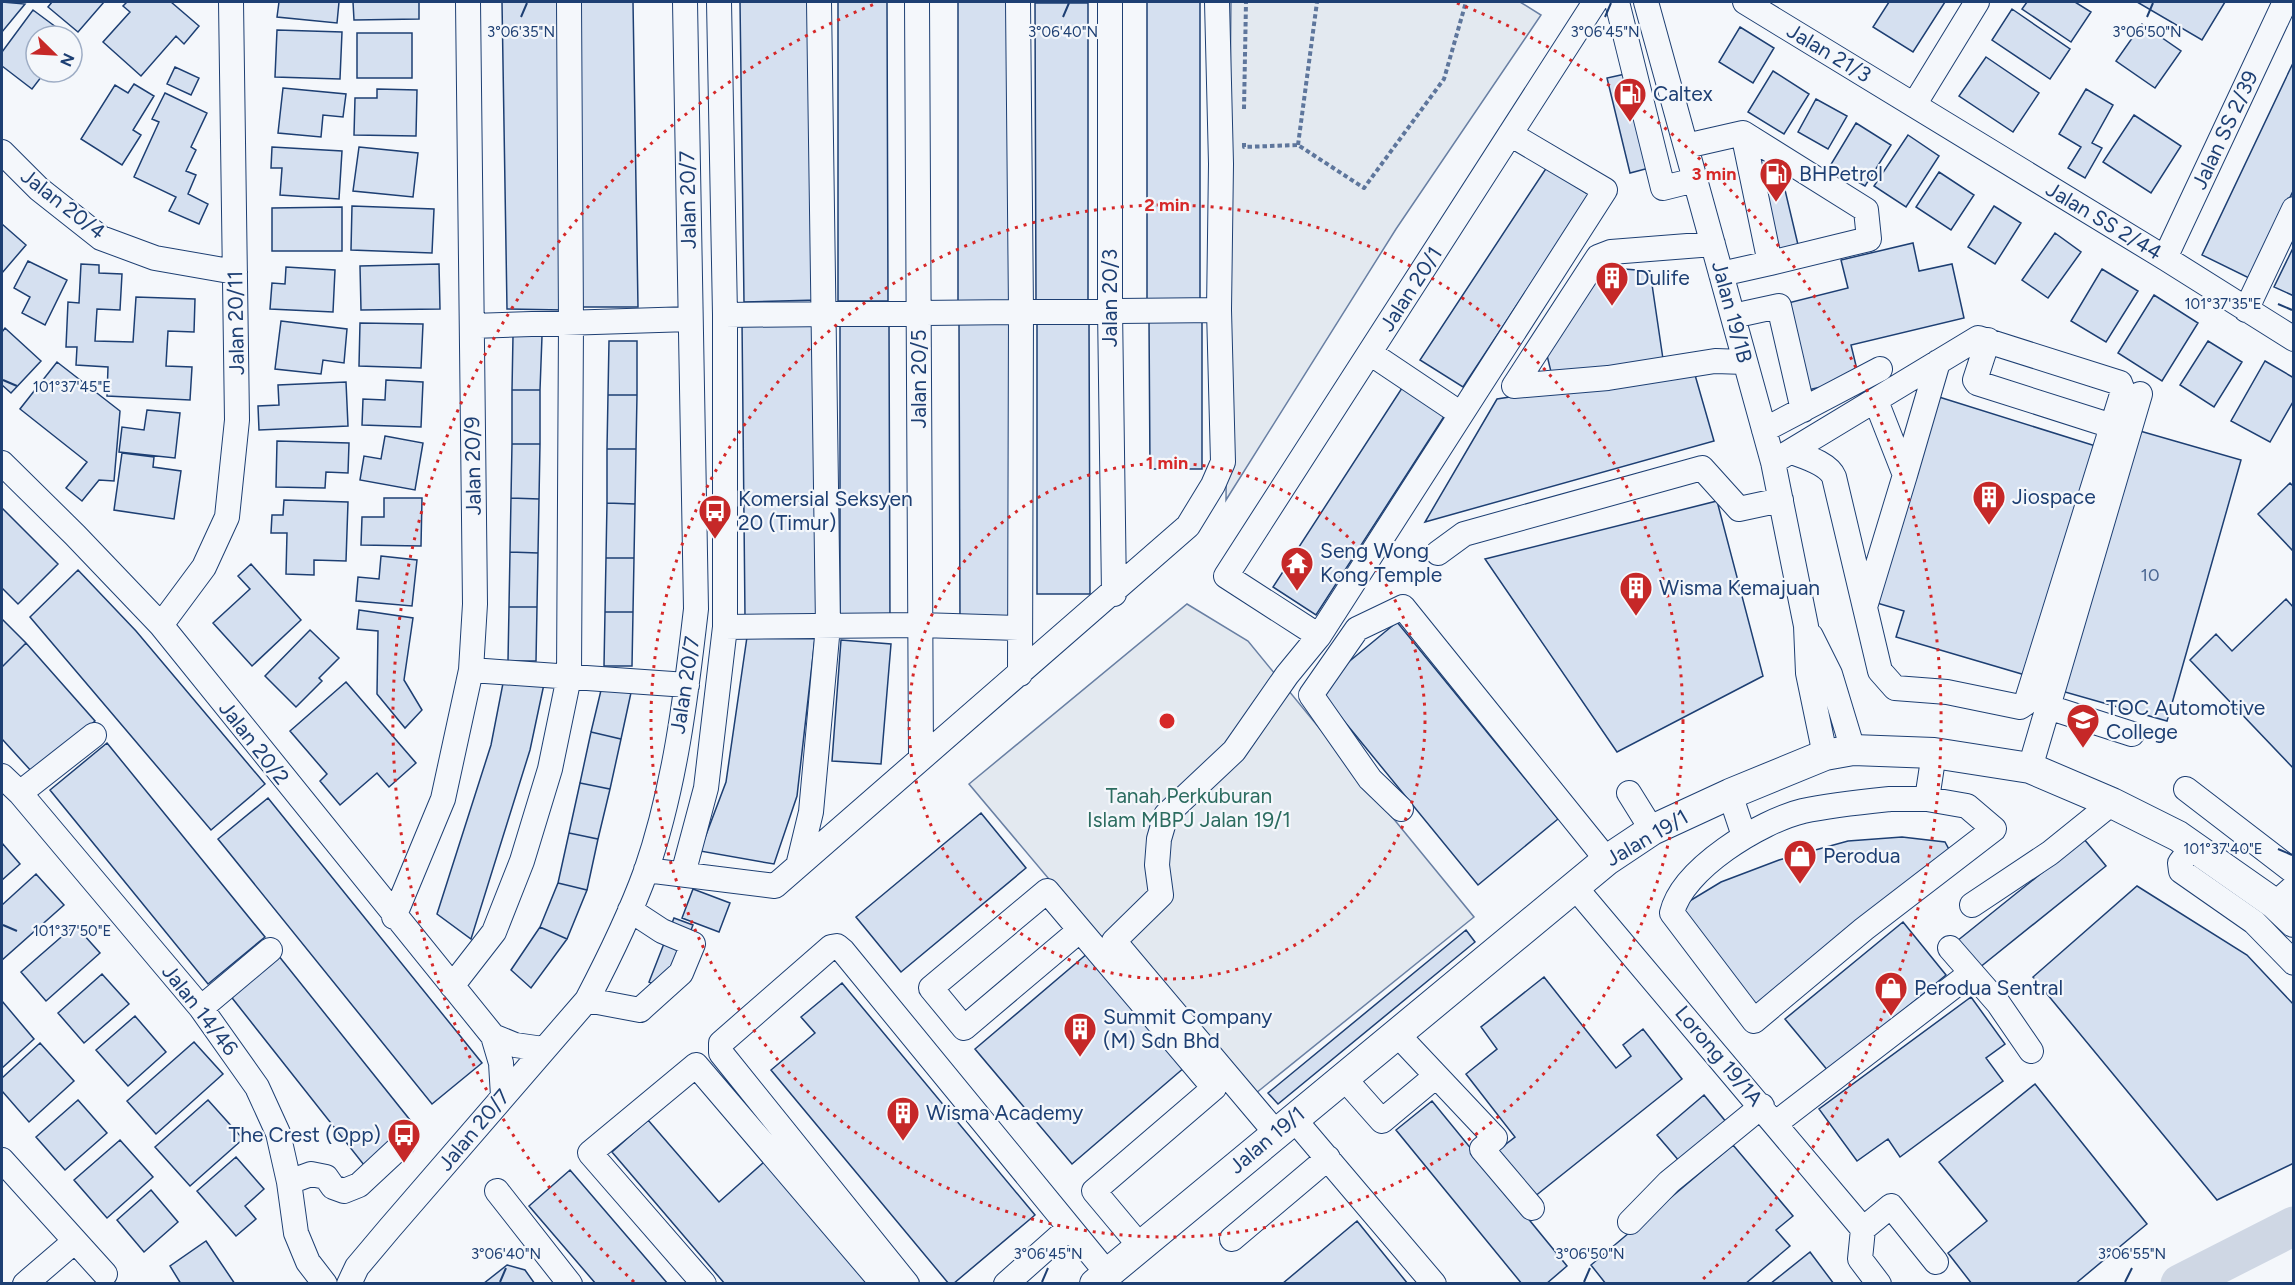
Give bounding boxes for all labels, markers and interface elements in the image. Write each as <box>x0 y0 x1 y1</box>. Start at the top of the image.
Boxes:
street label: Jalan 21/3 <box>1783 18 1876 87</box>
text: 3°06'35"N <box>487 23 555 41</box>
text: 3°06'40"N <box>1028 23 1098 41</box>
text: 3°06'45"N <box>1570 23 1640 41</box>
text: 3°06'50"N <box>2112 23 2182 41</box>
north arrow <box>24 24 84 84</box>
text: N <box>56 50 78 69</box>
street label: Jalan SS 2/39 <box>2186 67 2263 193</box>
fuel station icon: Caltex <box>1612 76 1648 123</box>
place label: Caltex <box>1653 81 1713 106</box>
street label: Jalan 20/7 <box>674 151 701 249</box>
fuel station icon: BHPetrol <box>1758 156 1794 203</box>
place label: BHPetrol <box>1799 161 1883 186</box>
street label: Jalan 20/4 <box>16 163 110 244</box>
text: 3 min <box>1692 163 1736 185</box>
street label: Jalan SS 2/44 <box>2042 176 2167 265</box>
text: 2 min <box>1144 194 1190 216</box>
street label: Jalan 20/1 <box>1374 242 1447 336</box>
street label: Jalan 20/3 <box>1097 249 1122 347</box>
street label: Jalan 19/1B <box>1707 258 1758 365</box>
building icon: Dulife <box>1594 260 1630 307</box>
place label: Dulife <box>1635 265 1690 290</box>
street label: Jalan 20/11 <box>222 271 249 375</box>
text: 101°37'35"E <box>2184 295 2262 313</box>
street label: Jalan 20/5 <box>906 329 931 429</box>
text: 101°37'45"E <box>33 378 111 396</box>
street label: Jalan 20/9 <box>459 416 486 516</box>
text: 1 min <box>1146 452 1188 474</box>
building icon: Jiospace <box>1971 479 2007 526</box>
place label: Jiospace <box>2012 484 2096 509</box>
place label: Komersial Seksyen 20 (Timur) <box>738 486 913 535</box>
bus stop icon: Komersial Seksyen 20 (Timur) <box>697 493 733 540</box>
place label: Seng Wong Kong Temple <box>1320 538 1442 587</box>
temple icon: Seng Wong Kong Temple <box>1279 545 1315 592</box>
house number: 10 <box>2141 564 2159 586</box>
building icon: Wisma Kemajuan <box>1618 570 1654 617</box>
place label: Wisma Kemajuan <box>1659 575 1820 600</box>
street label: Jalan 20/7 <box>664 634 705 735</box>
place label: TOC Automotive College <box>2106 695 2265 744</box>
street label: Jalan 20/2 <box>214 696 295 789</box>
school or university icon: TOC Automotive College <box>2065 702 2101 749</box>
centre of rings <box>1157 711 1177 731</box>
park label: Tanah Perkuburan Islam MBPJ Jalan 19/1 <box>1087 783 1291 832</box>
street label: Jalan 19/1 <box>1601 804 1692 871</box>
shop icon: Perodua <box>1782 838 1818 885</box>
text: 101°37'40"E <box>2183 840 2263 858</box>
place label: Perodua <box>1823 843 1900 868</box>
text: 101°37'50"E <box>33 922 111 940</box>
street label: Jalan 14/46 <box>157 959 244 1060</box>
shop icon: Perodua Sentral <box>1873 970 1909 1017</box>
place label: Perodua Sentral <box>1914 975 2063 1000</box>
street label: Lorong 19/1A <box>1670 1000 1769 1111</box>
place label: Summit Company (M) Sdn Bhd <box>1103 1004 1272 1053</box>
building icon: Summit Company (M) Sdn Bhd <box>1062 1011 1098 1058</box>
street label: Jalan 20/7 <box>432 1084 515 1175</box>
building icon: Wisma Academy <box>885 1095 921 1142</box>
place label: Wisma Academy <box>926 1100 1083 1125</box>
street label: Jalan 19/1 <box>1224 1101 1310 1178</box>
bus stop icon: The Crest (Opp) <box>386 1117 422 1164</box>
place label: The Crest (Opp) <box>229 1122 381 1147</box>
text: 3°06'40"N <box>471 1245 541 1263</box>
text: 3°06'45"N <box>1013 1245 1083 1263</box>
text: 3°06'50"N <box>1555 1245 1625 1263</box>
text: 3°06'55"N <box>2098 1245 2166 1263</box>

